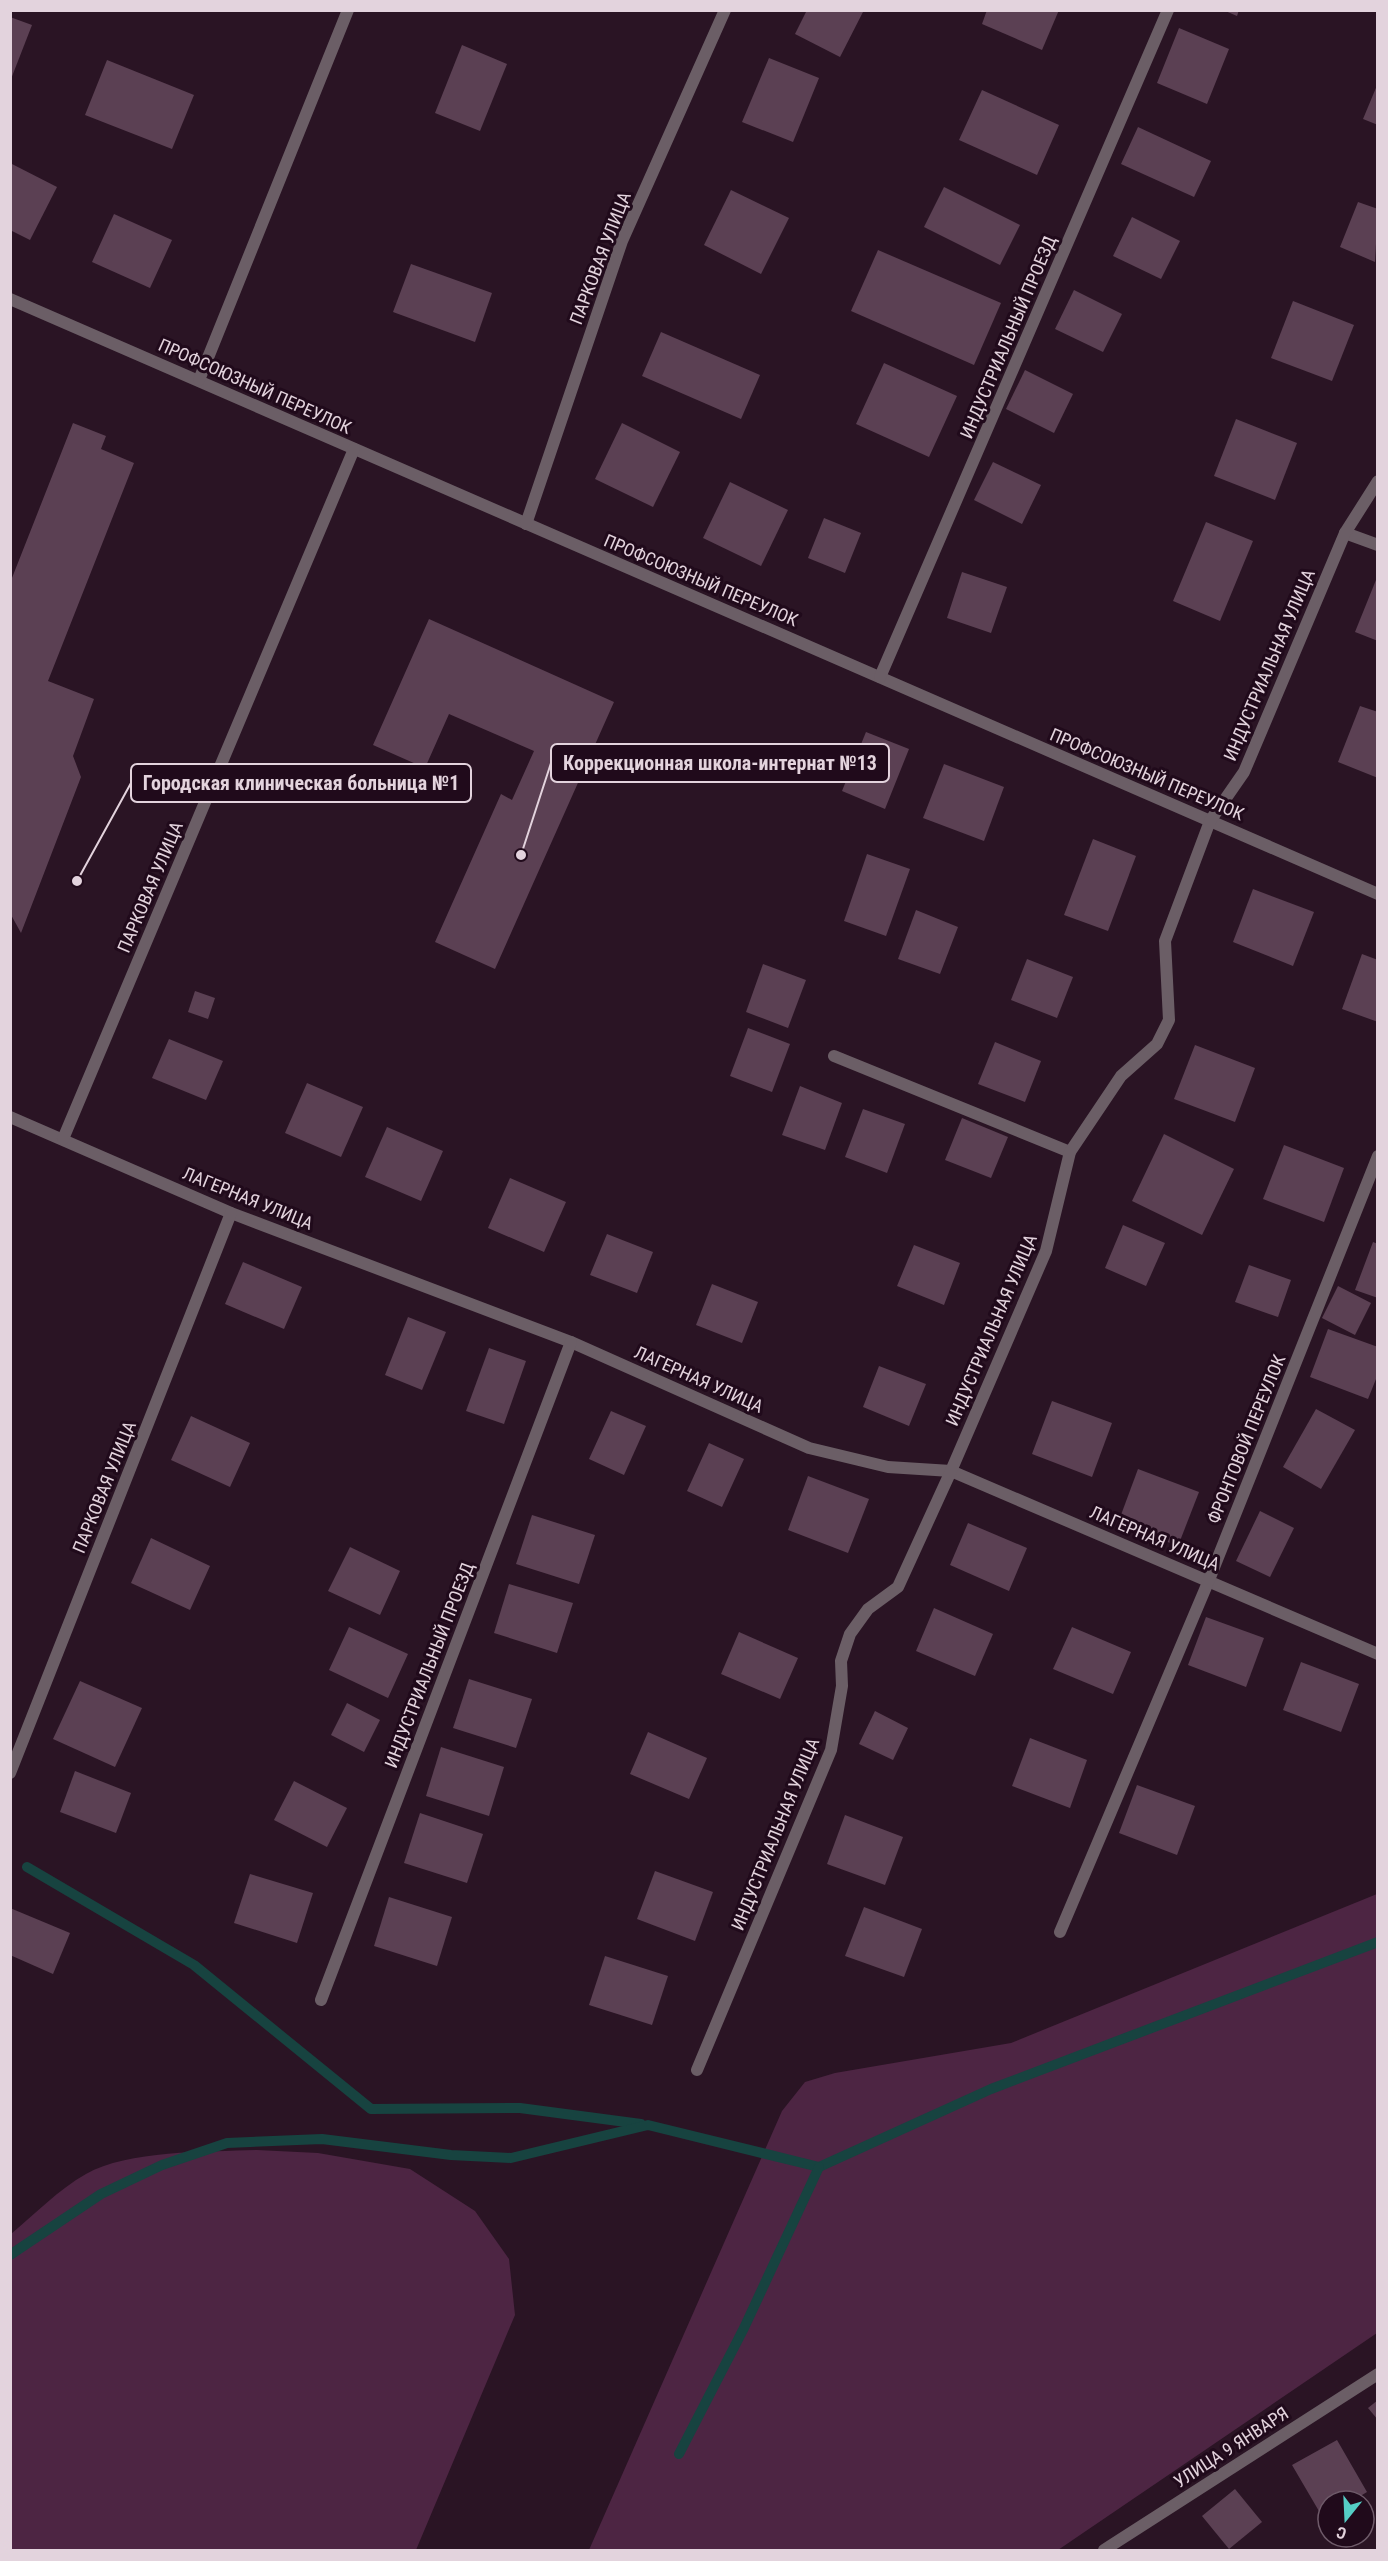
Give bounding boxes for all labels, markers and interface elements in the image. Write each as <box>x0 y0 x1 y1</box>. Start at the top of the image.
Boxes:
street label: ПАРКОВАЯ УЛИЦА <box>565 188 635 327</box>
street label: ИНДУСТРИАЛЬНЫЙ ПРОЕЗД <box>956 232 1060 442</box>
street label: ПРОФСОЮЗНЫЙ ПЕРЕУЛОК <box>155 334 355 438</box>
street label: ПРОФСОЮЗНЫЙ ПЕРЕУЛОК <box>601 530 801 630</box>
street label: ИНДУСТРИАЛЬНАЯ УЛИЦА <box>1219 566 1319 764</box>
street label: ПРОФСОЮЗНЫЙ ПЕРЕУЛОК <box>1047 724 1247 824</box>
callout: Коррекционная школа-интернат №13 <box>551 744 889 782</box>
text: Коррекционная школа-интернат №13 <box>563 751 877 775</box>
callout: Городская клиническая больница №1 <box>131 764 471 802</box>
text: Городская клиническая больница №1 <box>143 771 459 795</box>
street label: ПАРКОВАЯ УЛИЦА <box>113 818 187 956</box>
street label: ЛАГЕРНАЯ УЛИЦА <box>180 1162 317 1234</box>
street label: ИНДУСТРИАЛЬНАЯ УЛИЦА <box>941 1231 1041 1429</box>
street label: ЛАГЕРНАЯ УЛИЦА <box>631 1341 767 1417</box>
street label: ФРОНТОВОЙ ПЕРЕУЛОК <box>1203 1352 1289 1526</box>
street label: ПАРКОВАЯ УЛИЦА <box>68 1417 140 1556</box>
street label: ЛАГЕРНАЯ УЛИЦА <box>1087 1501 1224 1575</box>
street label: ИНДУСТРИАЛЬНЫЙ ПРОЕЗД <box>380 1559 478 1771</box>
street label: ИНДУСТРИАЛЬНАЯ УЛИЦА <box>727 1734 824 1933</box>
street label: УЛИЦА 9 ЯНВАРЯ <box>1170 2402 1292 2492</box>
north arrow <box>1316 2489 1376 2549</box>
text: С <box>1334 2522 1349 2543</box>

